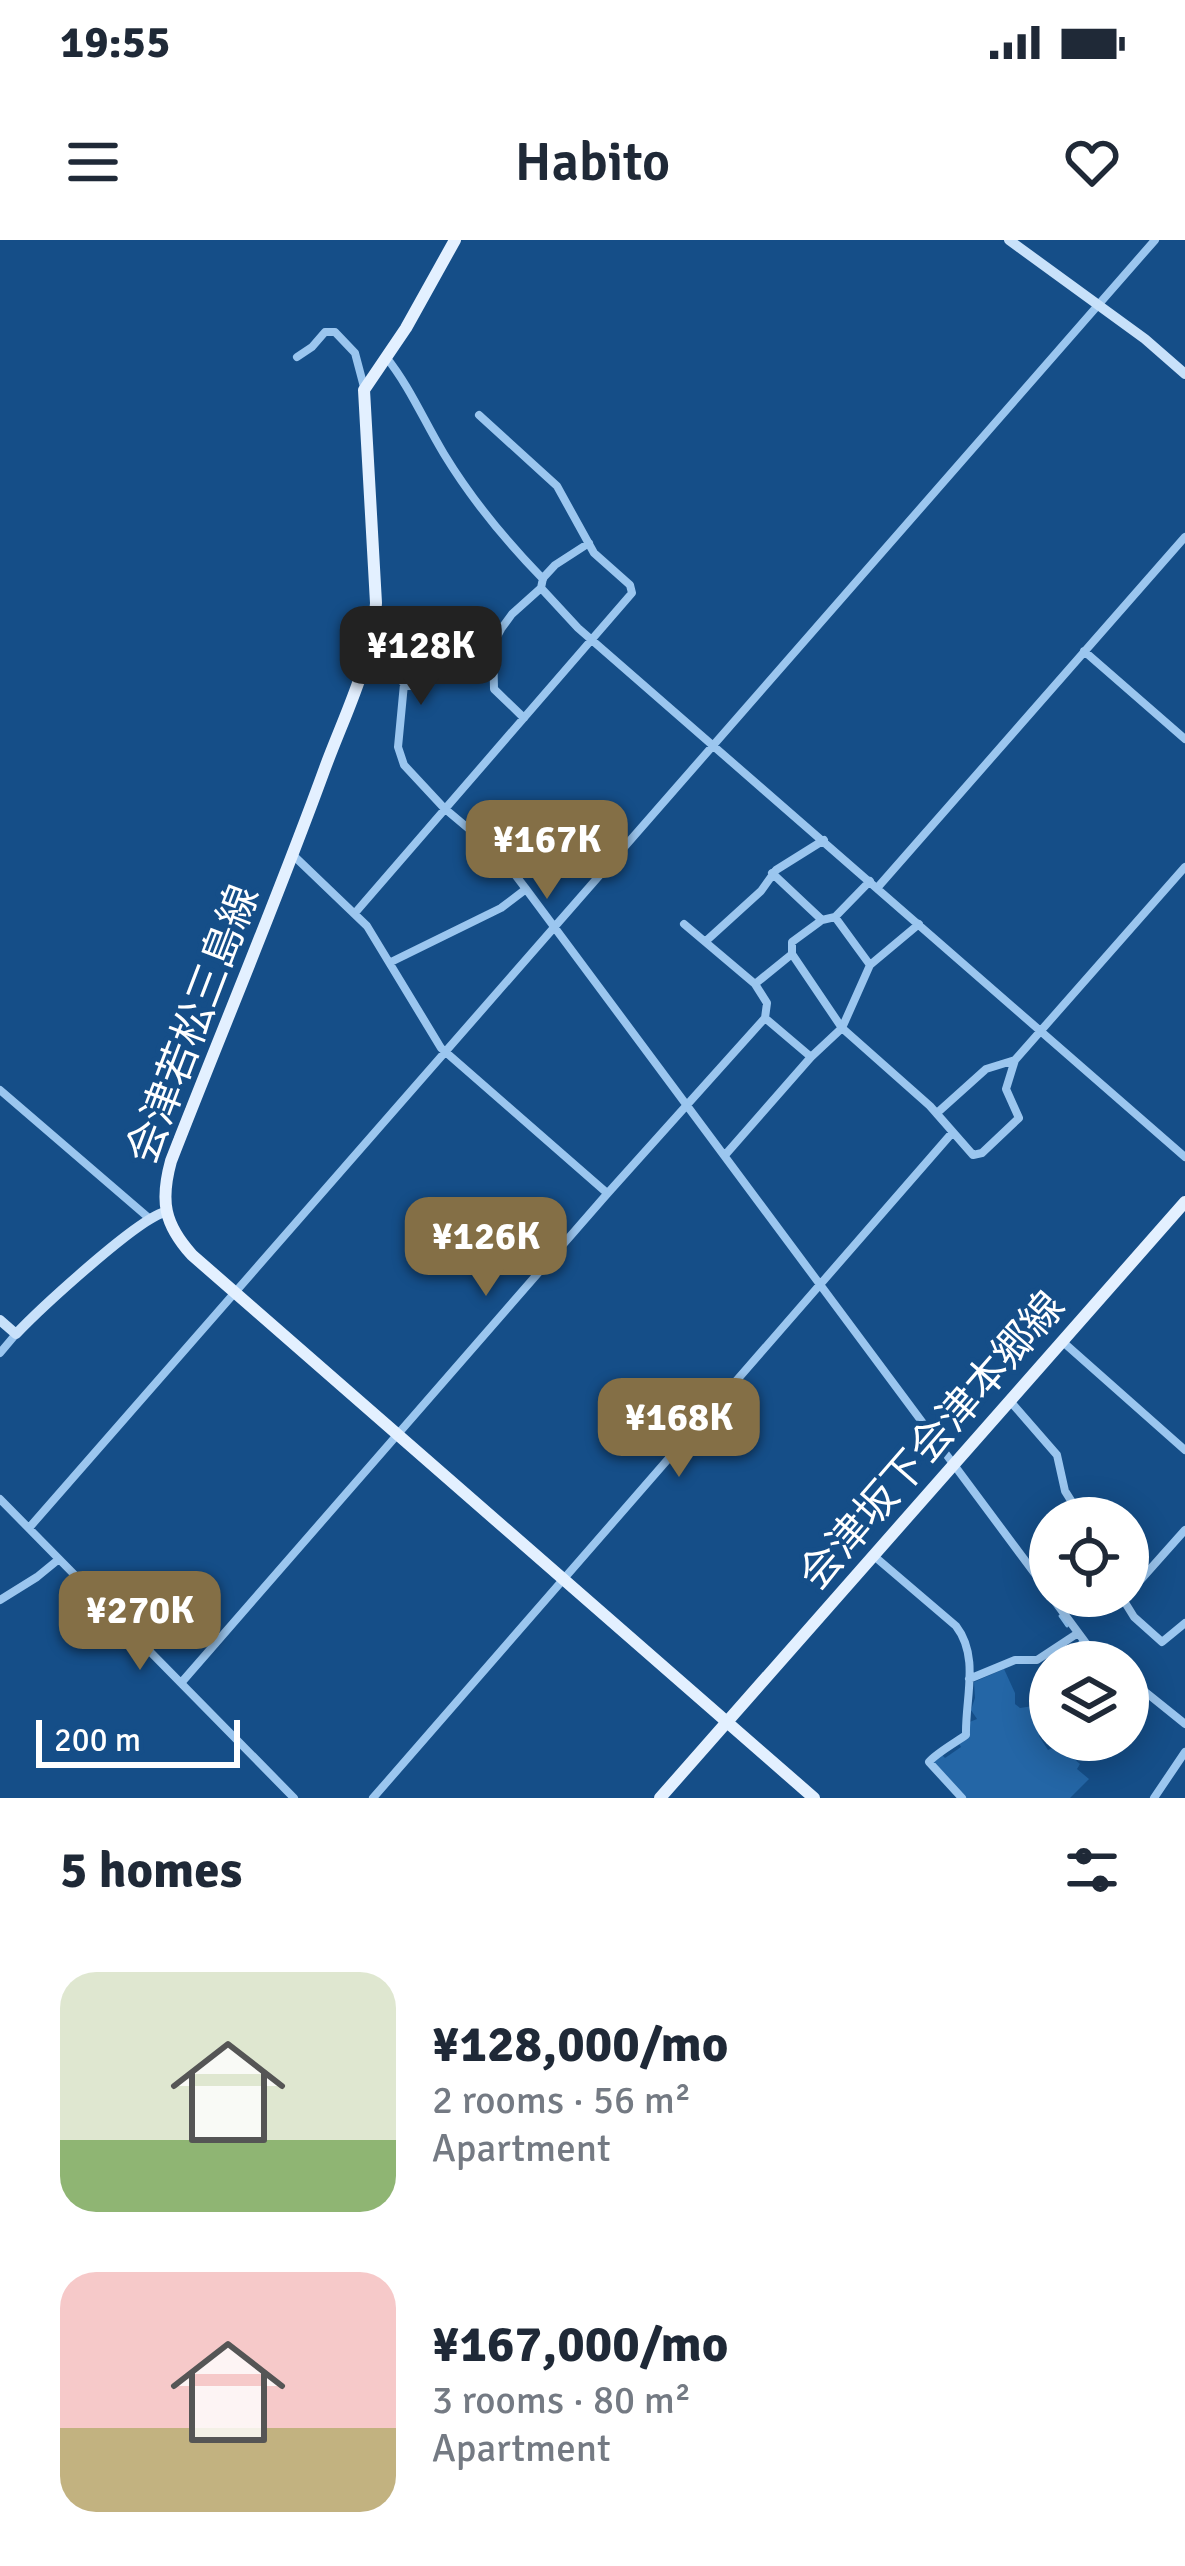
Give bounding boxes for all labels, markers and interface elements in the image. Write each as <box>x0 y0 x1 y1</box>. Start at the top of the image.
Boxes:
text: 19:55 <box>60 15 170 70</box>
icon: menu <box>60 129 126 195</box>
text: Habito <box>515 129 670 196</box>
icon: heart <box>1059 129 1125 195</box>
pin: ¥128K <box>337 606 505 708</box>
text: ¥128K <box>367 621 475 669</box>
pin: ¥167K <box>463 800 631 902</box>
text: ¥167K <box>493 815 601 863</box>
street label: 会津若松三島線 <box>117 878 270 1171</box>
pin: ¥126K <box>402 1197 570 1299</box>
text: ¥126K <box>432 1212 540 1260</box>
street label: 会津坂下会津本郷線 <box>789 1282 1075 1600</box>
pin: ¥168K <box>595 1378 763 1480</box>
text: ¥168K <box>625 1393 733 1441</box>
map controls <box>1029 1497 1149 1761</box>
button: locate <box>1029 1497 1149 1617</box>
pin: ¥270K <box>56 1571 224 1673</box>
text: ¥270K <box>86 1586 194 1634</box>
button: layers <box>1029 1641 1149 1761</box>
scale bar <box>36 1714 240 1767</box>
text: 200 m <box>54 1720 141 1761</box>
icon: filters <box>1059 1837 1125 1903</box>
text: 5 homes <box>60 1839 242 1902</box>
text: ¥128,000/mo <box>432 2013 728 2076</box>
icon: home <box>156 2020 300 2164</box>
text: 2 rooms · 56 m² <box>432 2076 691 2124</box>
text: Apartment <box>432 2124 611 2172</box>
text: ¥167,000/mo <box>432 2313 728 2376</box>
icon: home <box>156 2320 300 2464</box>
text: 3 rooms · 80 m² <box>432 2376 691 2424</box>
text: Apartment <box>432 2424 611 2472</box>

